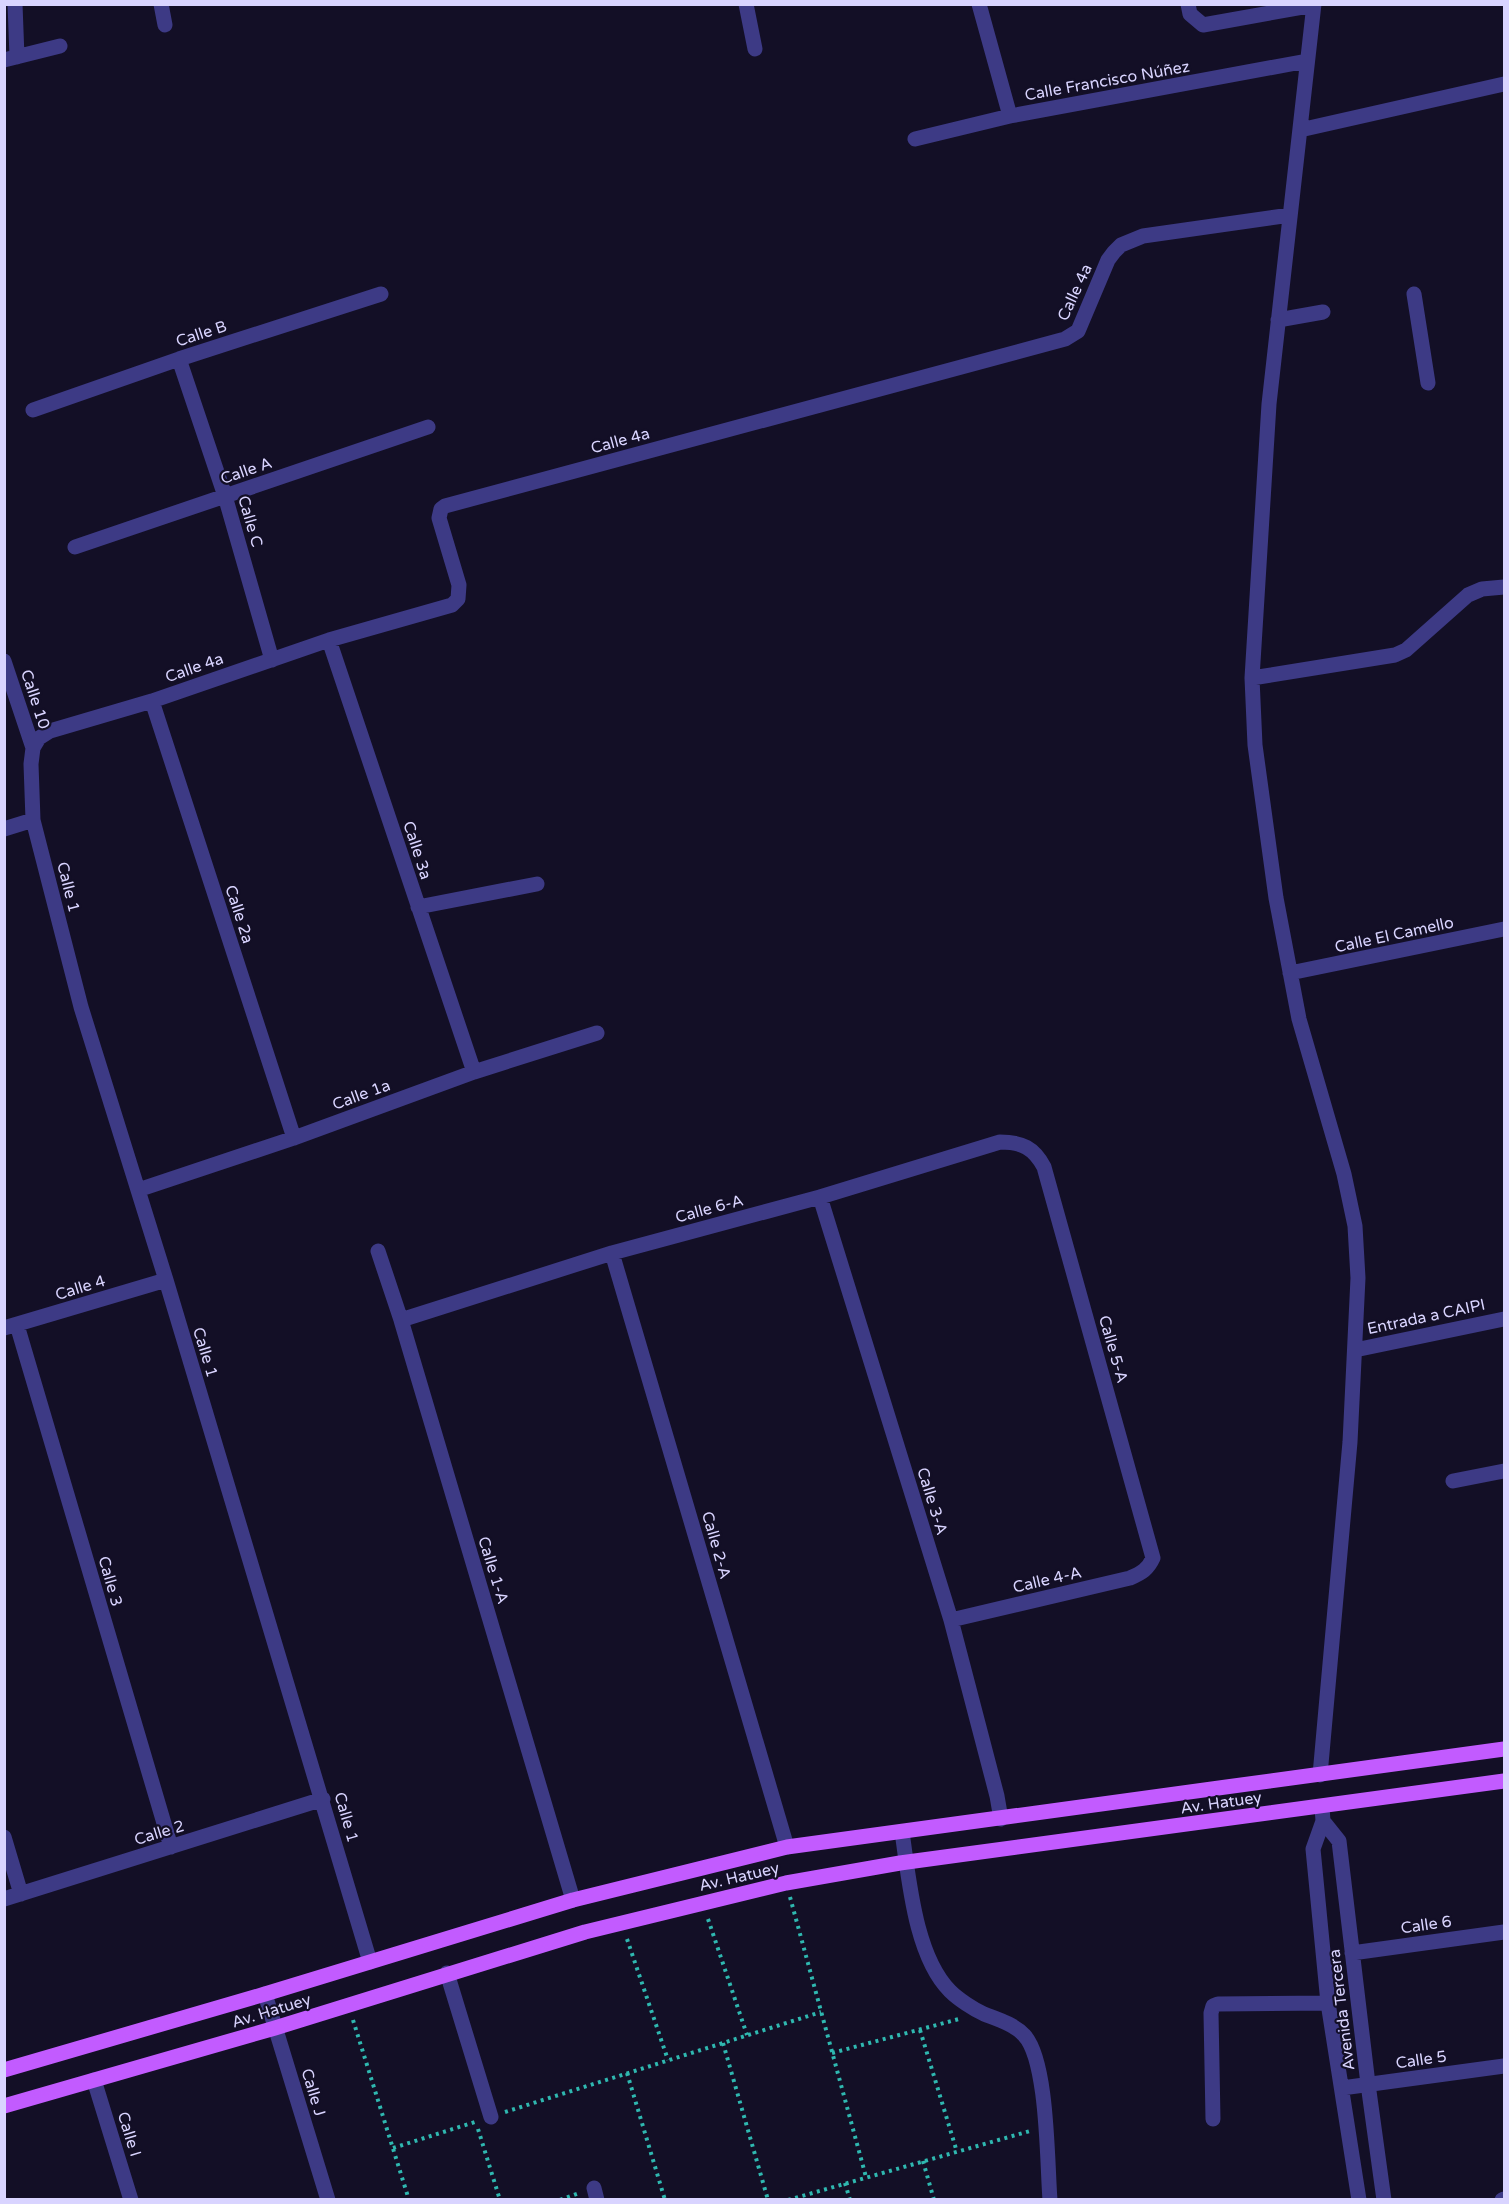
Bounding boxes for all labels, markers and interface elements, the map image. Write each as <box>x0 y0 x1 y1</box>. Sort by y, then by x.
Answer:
street label: Calle Francisco Núñez <box>1023 57 1191 105</box>
street label: Calle 4a <box>1053 261 1097 324</box>
street label: Calle B <box>173 316 229 352</box>
street label: Calle 4a <box>589 423 652 458</box>
street label: Calle A <box>218 453 275 489</box>
street label: Calle C <box>233 493 267 549</box>
street label: Calle 4a <box>163 649 226 687</box>
street label: Calle 10 <box>16 667 54 732</box>
street label: Calle 3a <box>398 819 436 882</box>
street label: Calle 1 <box>52 860 84 915</box>
street label: Calle 2a <box>220 883 258 946</box>
street label: Calle El Camello <box>1333 913 1456 957</box>
street label: Calle 1a <box>330 1075 393 1115</box>
street label: Calle 6-A <box>673 1190 746 1228</box>
street label: Calle 4 <box>53 1271 108 1305</box>
street label: Entrada a CAIPI <box>1365 1295 1487 1339</box>
street label: Calle 5-A <box>1094 1313 1132 1386</box>
street label: Calle 1 <box>188 1325 222 1380</box>
street label: Calle 3-A <box>912 1465 952 1538</box>
street label: Calle 2-A <box>697 1509 735 1582</box>
street label: Calle 1-A <box>473 1534 513 1607</box>
street label: Calle 3 <box>93 1554 127 1609</box>
street label: Calle 4-A <box>1011 1562 1084 1598</box>
street label: Av. Hatuey <box>1179 1787 1263 1819</box>
street label: Calle 1 <box>329 1790 363 1845</box>
street label: Calle 2 <box>132 1816 187 1850</box>
street label: Av. Hatuey <box>697 1858 782 1896</box>
street label: Calle 6 <box>1399 1912 1453 1938</box>
street label: Avenida Tercera <box>1325 1948 1359 2072</box>
street label: Av. Hatuey <box>229 1989 314 2032</box>
street label: Calle 5 <box>1394 2047 1448 2073</box>
street label: Calle J <box>296 2066 330 2119</box>
street label: Calle I <box>113 2109 145 2159</box>

